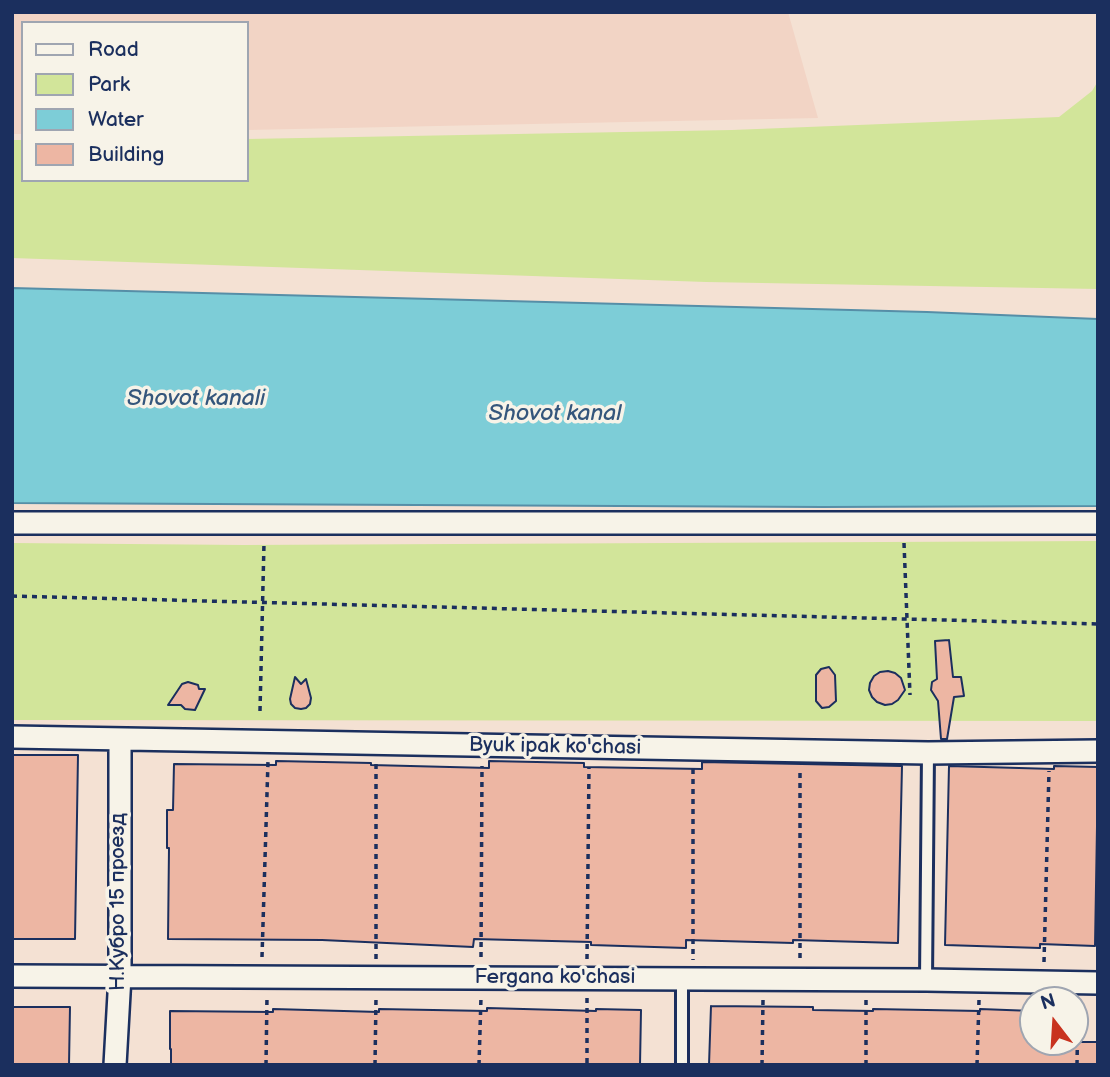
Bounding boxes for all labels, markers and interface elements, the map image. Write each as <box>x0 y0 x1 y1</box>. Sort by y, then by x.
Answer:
legend <box>21 21 248 182</box>
text: Road <box>88 37 139 62</box>
text: Park <box>88 72 130 97</box>
text: Water <box>88 107 144 132</box>
text: Building <box>88 142 164 167</box>
water label: Shovot kanali <box>127 385 265 413</box>
water label: Shovot kanal <box>488 400 622 428</box>
street label: Byuk ipak ko'chasi <box>469 733 641 761</box>
street label: Н.Кубро 15 проезд <box>106 813 132 991</box>
street label: Fergana ko'chasi <box>475 965 635 991</box>
north arrow <box>1019 986 1089 1056</box>
text: N <box>1038 989 1058 1015</box>

